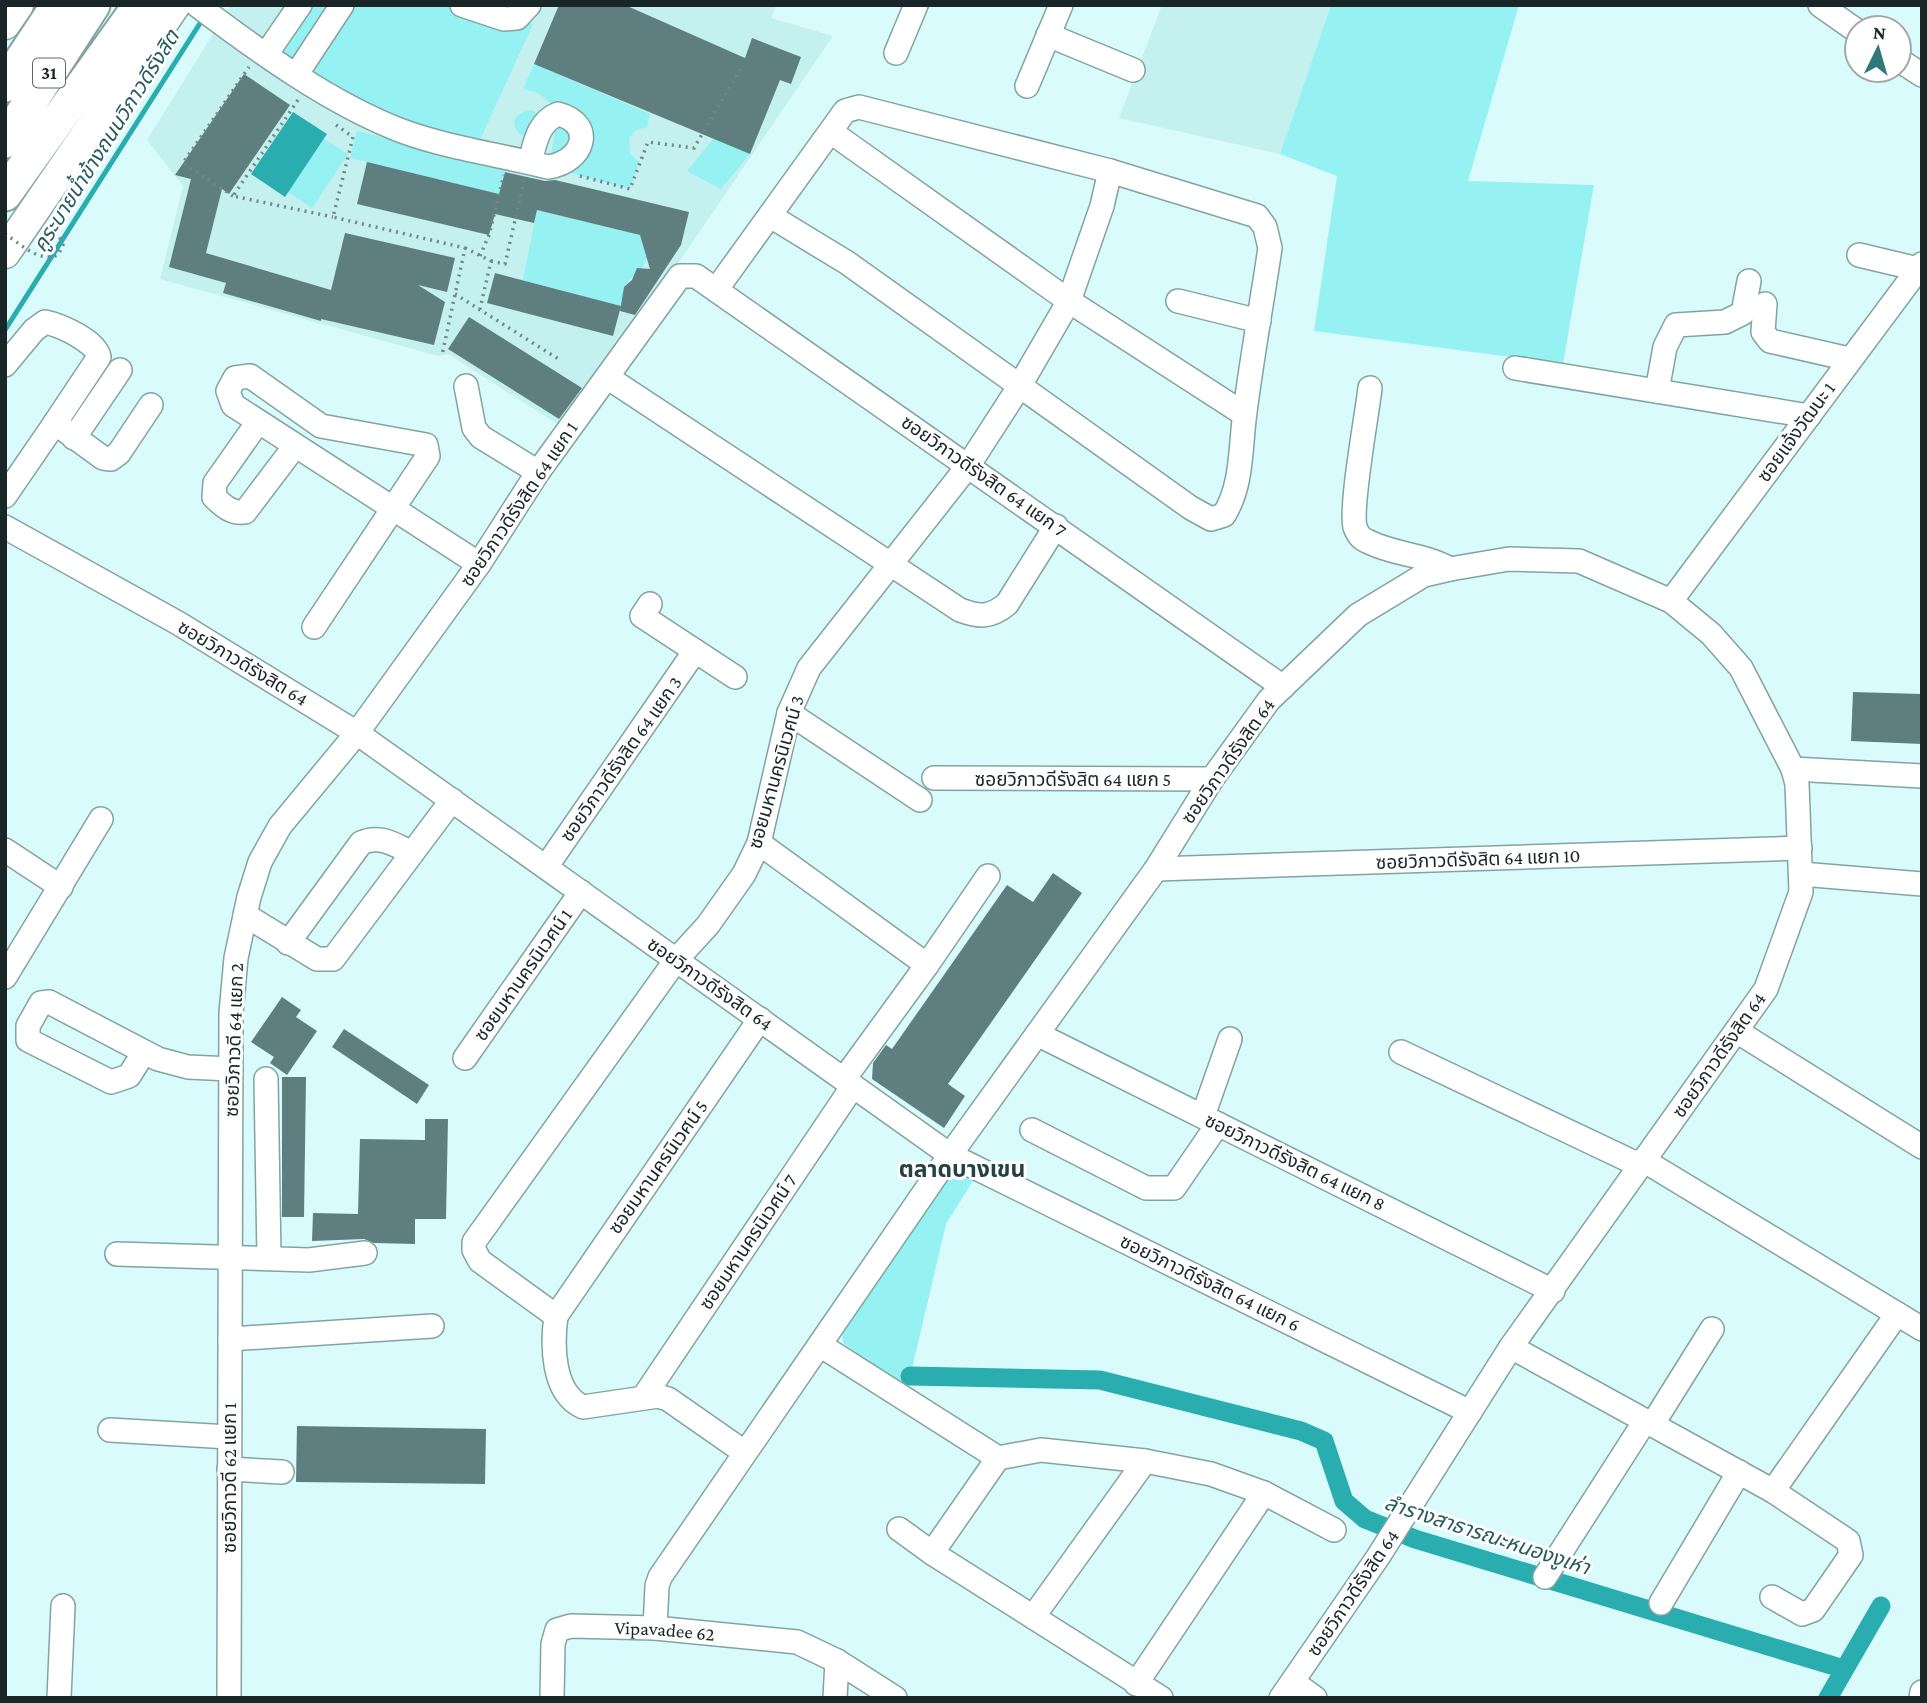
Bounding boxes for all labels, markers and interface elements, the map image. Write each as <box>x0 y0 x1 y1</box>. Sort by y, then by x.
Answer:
north arrow <box>1843 14 1913 84</box>
text: N <box>1872 22 1887 44</box>
water label: คูระบายน้ำข้างถนนวิภาวดีรังสิต <box>25 23 186 257</box>
road number: 31 <box>33 58 65 88</box>
street label: ซอยแจ้งวัฒนะ 1 <box>1752 378 1839 486</box>
street label: ซอยวิภาวดีรังสิต 64 แยก 7 <box>898 411 1071 541</box>
street label: ซอยวิภาวดีรังสิต 64 แยก 1 <box>456 418 582 590</box>
street label: ซอยวิภาวดีรังสิต 64 <box>174 616 312 710</box>
street label: ซอยวิภาวดีรังสิต 64 แยก 3 <box>556 672 686 846</box>
street label: ซอยมหานครนิเวศน์ 3 <box>744 693 808 851</box>
street label: ซอยวิภาวดีรังสิต 64 <box>1177 694 1279 828</box>
street label: ซอยวิภาวดีรังสิต 64 แยก 5 <box>975 769 1171 790</box>
street label: ซอยวิภาวดีรังสิต 64 แยก 10 <box>1375 845 1581 873</box>
street label: ซอยมหานครนิเวศน์ 1 <box>470 905 576 1045</box>
street label: ซอยวิภาวดีรังสิต 64 <box>643 933 777 1035</box>
street label: ซอยวิภาวดี 64 แยก 2 <box>221 963 247 1117</box>
street label: ซอยวิภาวดีรังสิต 64 <box>1668 988 1770 1122</box>
street label: ซอยมหานครนิเวศน์ 5 <box>604 1096 712 1238</box>
street label: ซอยวิภาวดีรังสิต 64 แยก 8 <box>1201 1109 1389 1215</box>
district label: ตลาดบางเขน <box>899 1156 1025 1182</box>
street label: ซอยมหานครนิเวศน์ 7 <box>695 1170 801 1313</box>
street label: ซอยวิภาวดีรังสิต 64 แยก 6 <box>1117 1230 1303 1336</box>
street label: ซอยวิภาวดี 62 แยก 1 <box>219 1403 240 1553</box>
water label: ลำรางสาธารณะหนองงูเห่า <box>1381 1490 1594 1581</box>
street label: ซอยวิภาวดีรังสิต 64 <box>1303 1526 1403 1660</box>
street label: Vipavadee 62 <box>614 1617 716 1644</box>

